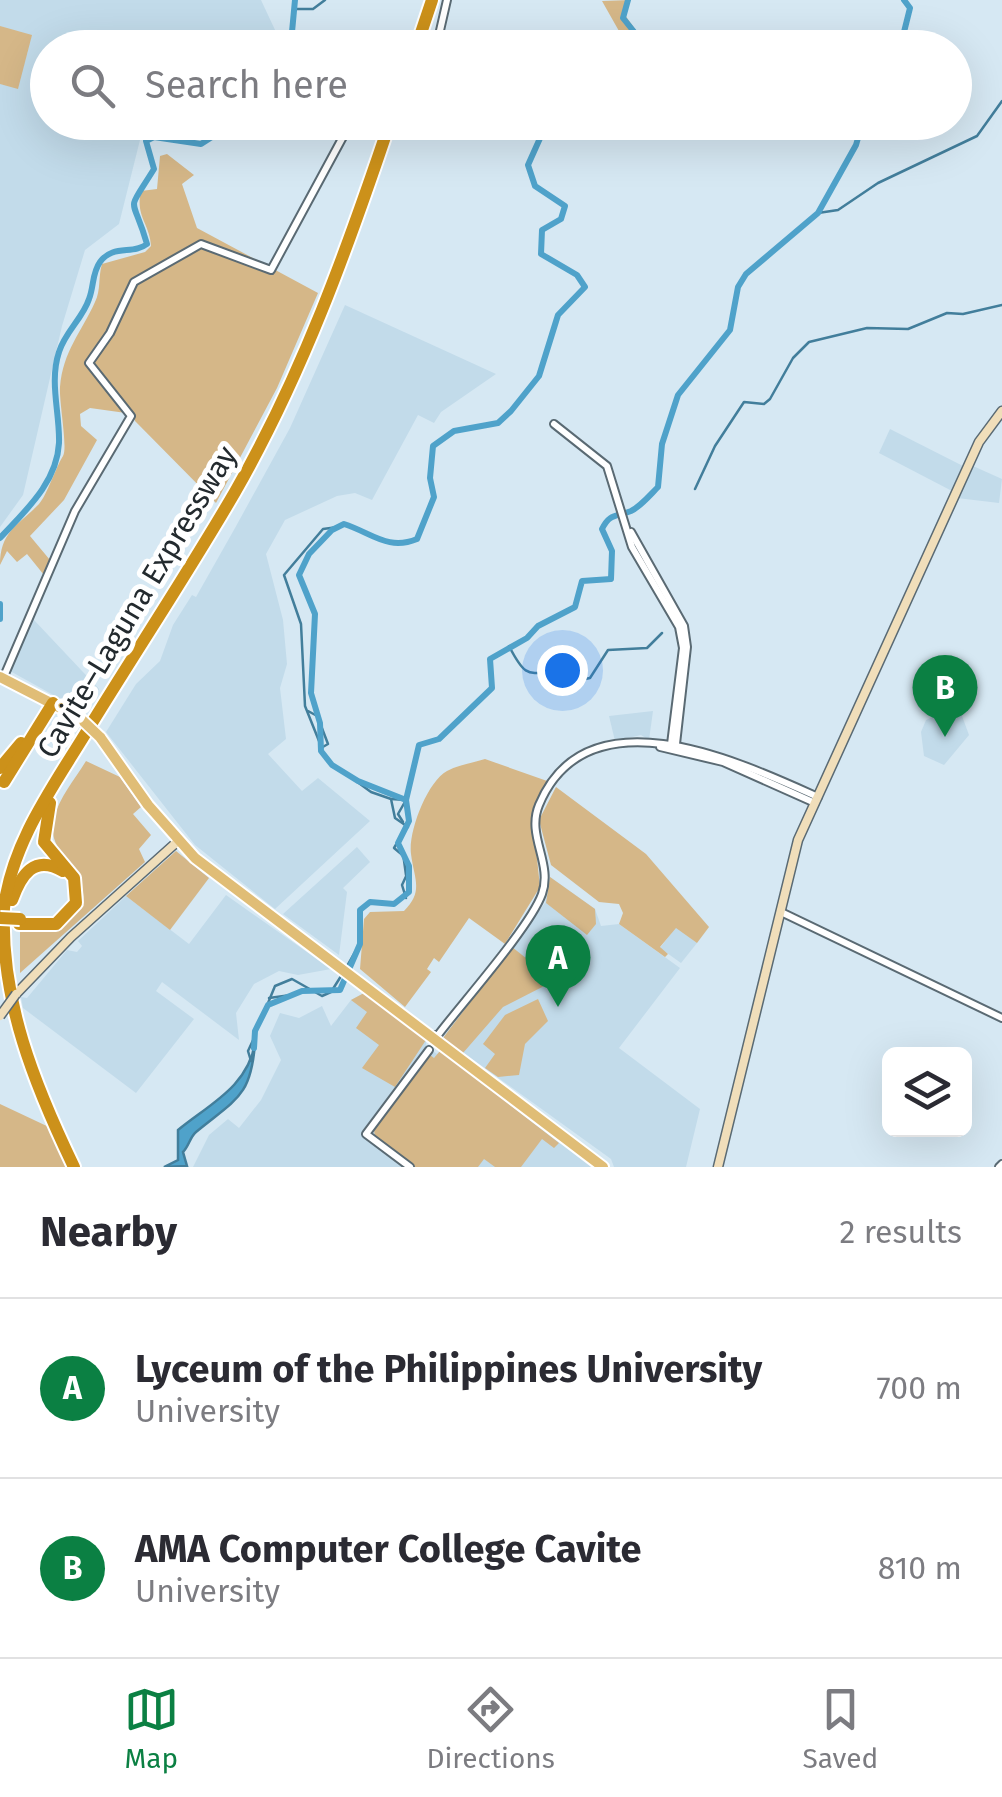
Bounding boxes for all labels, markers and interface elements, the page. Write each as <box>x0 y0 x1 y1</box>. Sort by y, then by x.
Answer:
search box <box>30 30 972 140</box>
icon: search <box>65 58 120 113</box>
text: Search here <box>145 62 348 108</box>
street label: Cavite–Laguna Expressway <box>29 439 245 765</box>
your location <box>537 645 588 696</box>
pin: B <box>912 654 978 737</box>
pin: A <box>526 924 590 1007</box>
map controls <box>882 1047 972 1137</box>
button: layers <box>882 1047 972 1137</box>
text: Nearby <box>40 1207 177 1257</box>
text: 2 results <box>839 1213 962 1251</box>
text: Lyceum of the Philippines University <box>135 1346 762 1392</box>
text: A <box>63 1369 82 1407</box>
text: 700 m <box>877 1369 962 1407</box>
text: University <box>135 1392 280 1430</box>
text: AMA Computer College Cavite <box>135 1526 641 1572</box>
text: B <box>63 1549 82 1587</box>
text: 810 m <box>878 1549 962 1587</box>
text: University <box>135 1572 280 1610</box>
tab: Map <box>124 1682 179 1775</box>
tab: Directions <box>426 1682 555 1775</box>
tab: Saved <box>802 1682 878 1775</box>

